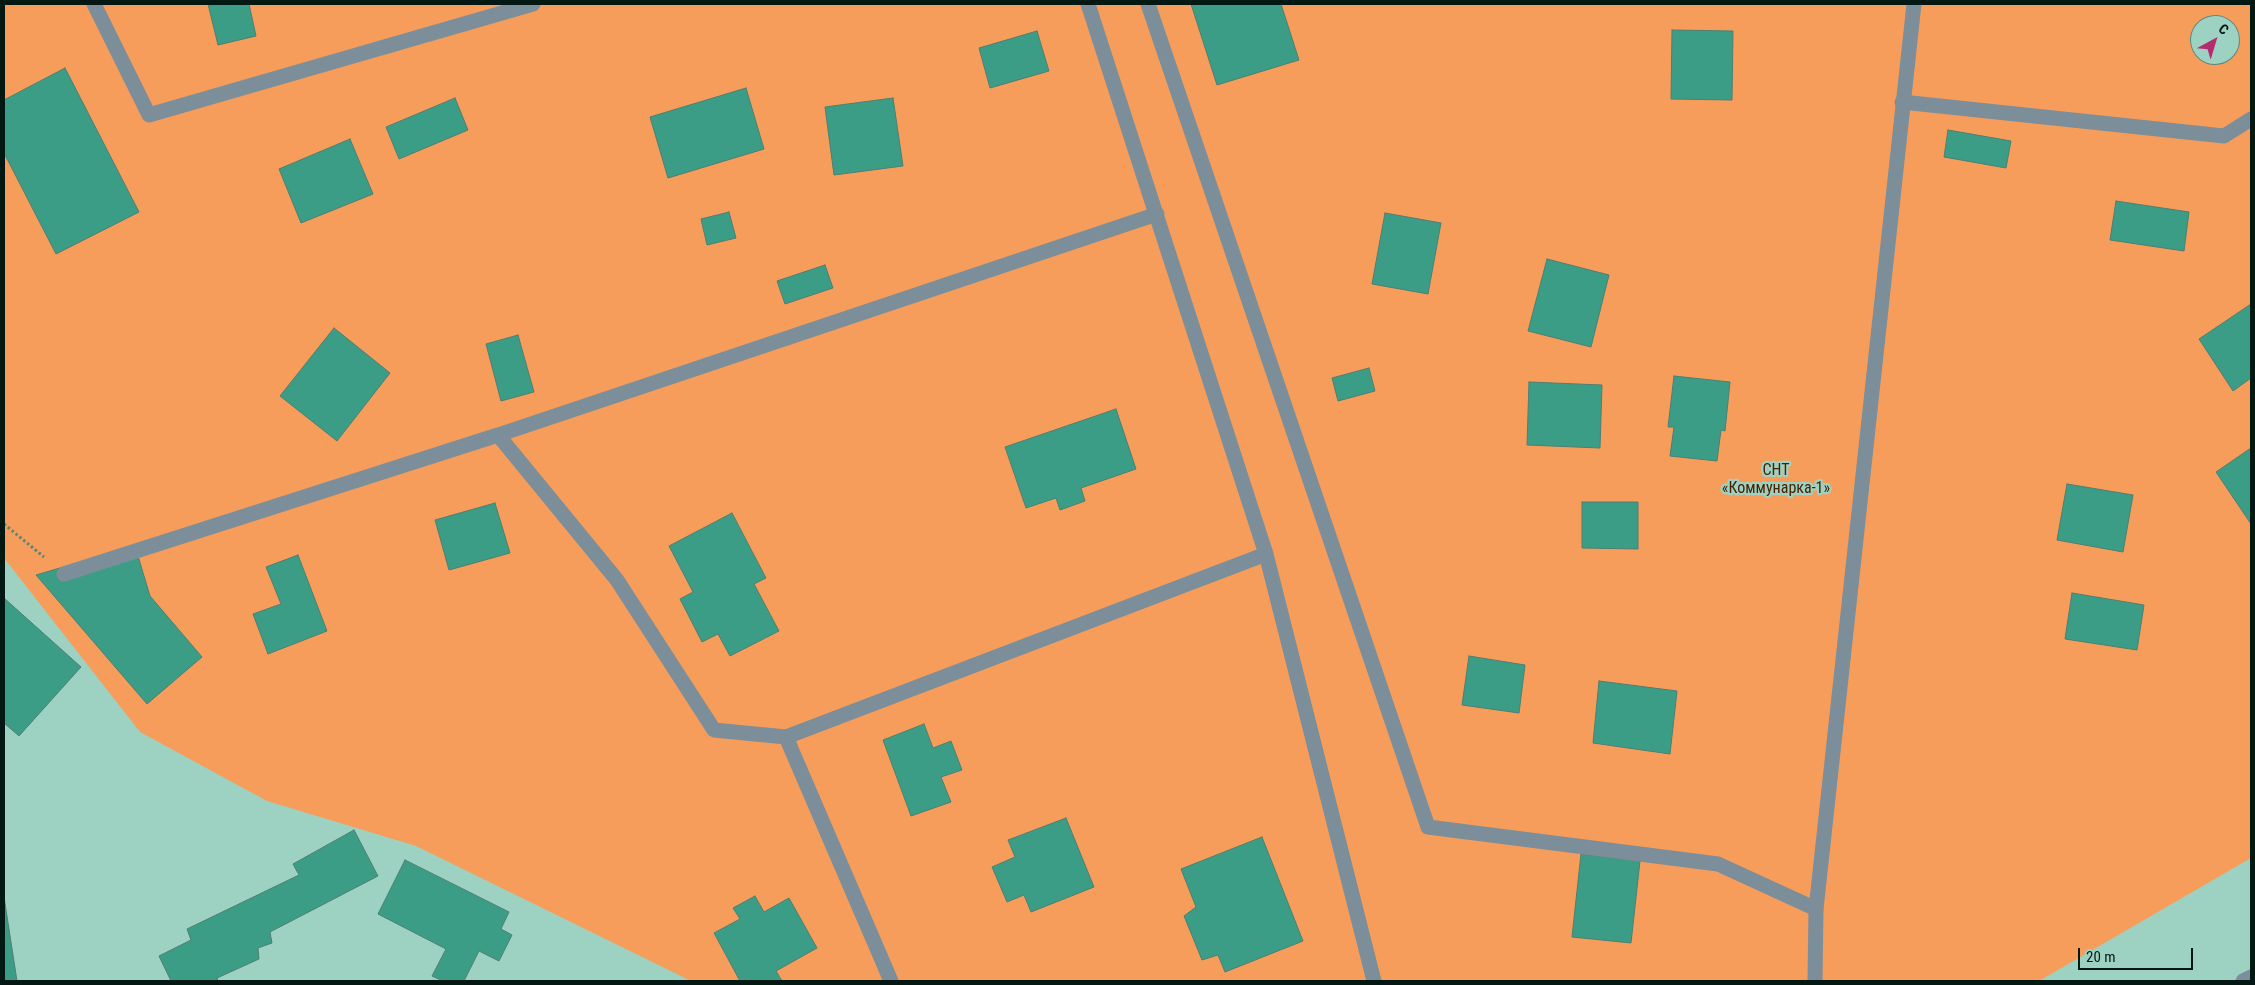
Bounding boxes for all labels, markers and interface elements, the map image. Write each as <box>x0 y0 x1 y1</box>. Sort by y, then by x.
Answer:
north arrow <box>2190 15 2240 65</box>
text: С <box>2216 20 2232 38</box>
park label: СНТ «Коммунарка-1» <box>1722 461 1830 499</box>
scale bar <box>2080 938 2195 970</box>
text: 20 m <box>2086 948 2116 966</box>

